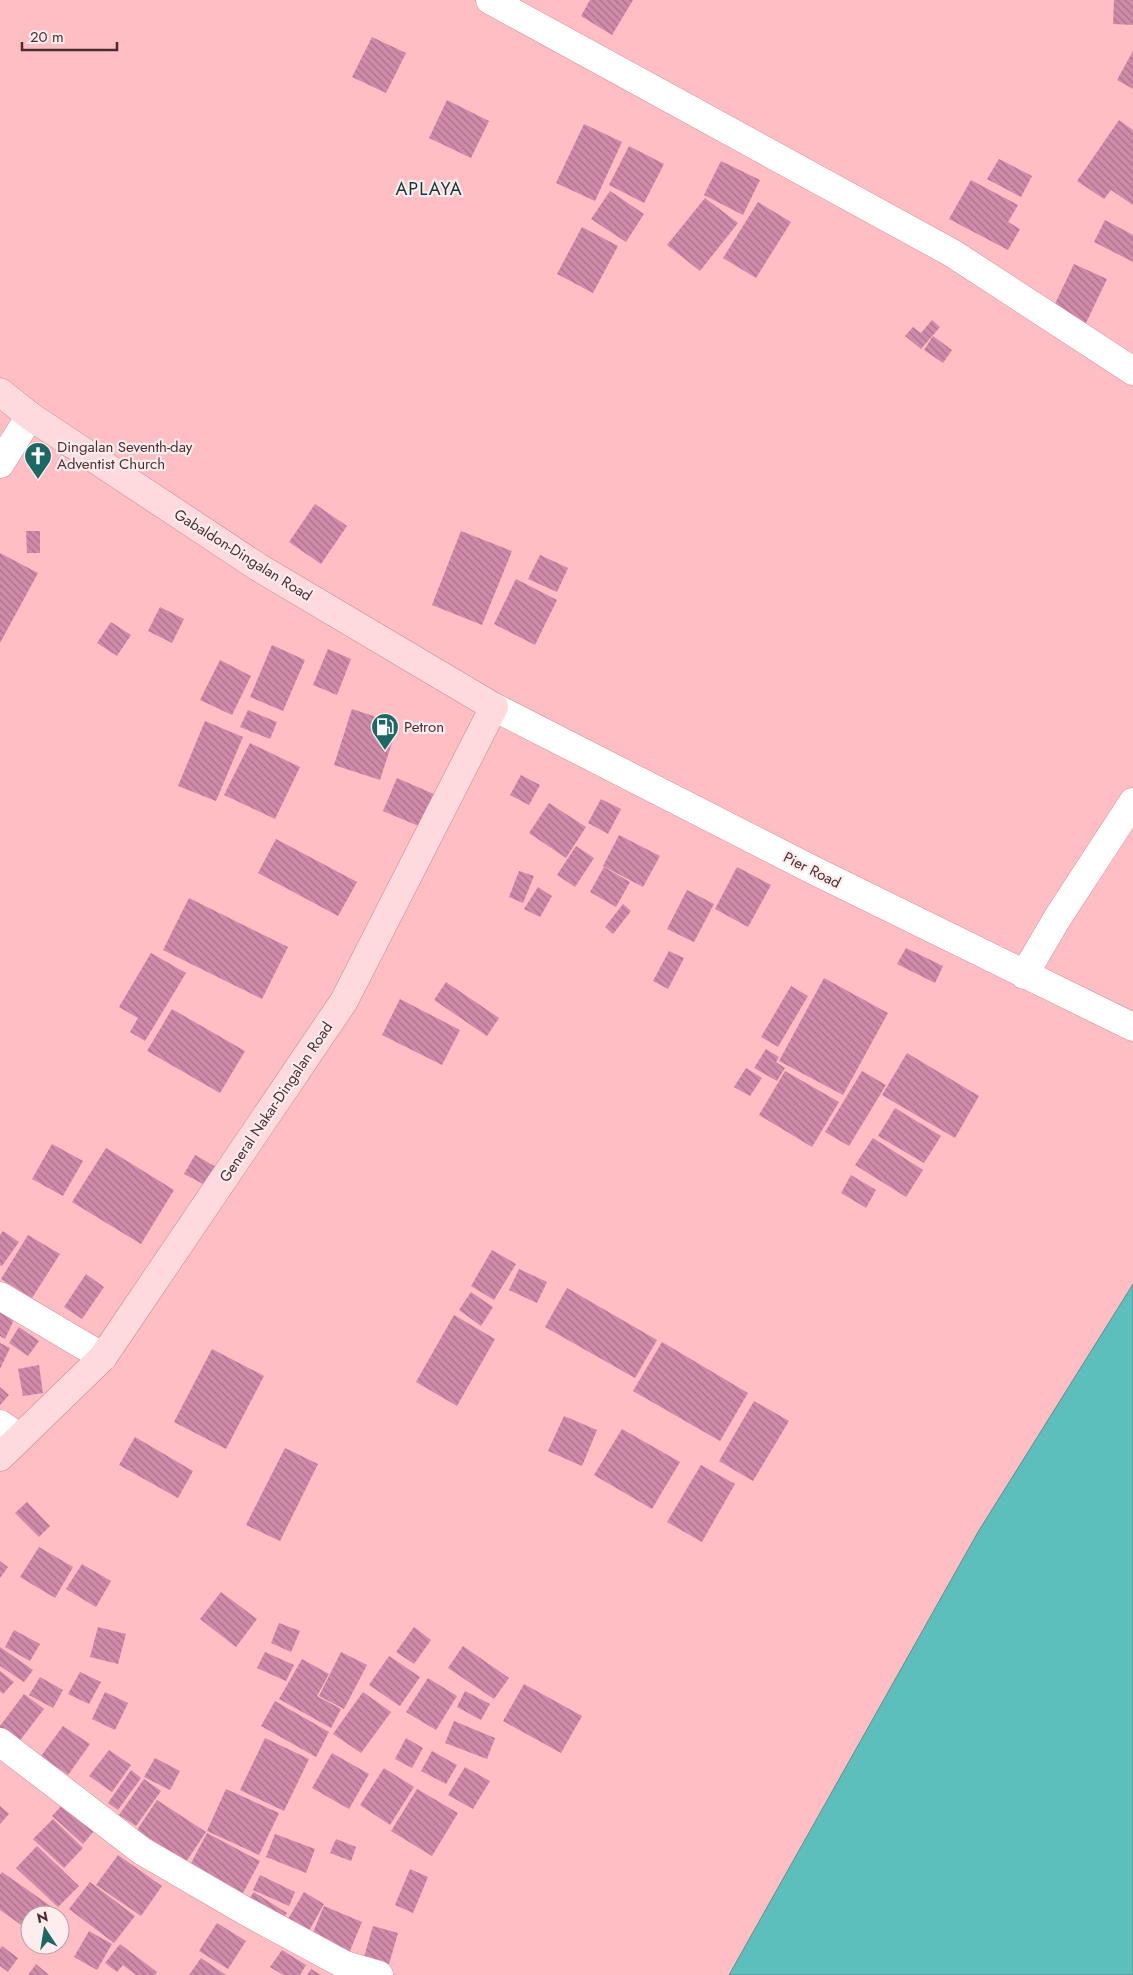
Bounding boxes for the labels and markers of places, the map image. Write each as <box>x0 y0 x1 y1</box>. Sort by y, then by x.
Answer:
place label: Dingalan Seventh-day Adventist Church <box>57 436 193 475</box>
church icon: Dingalan Seventh-day Adventist Church <box>23 441 53 480</box>
fuel station icon: Petron <box>370 712 400 751</box>
place label: Petron <box>404 716 444 738</box>

